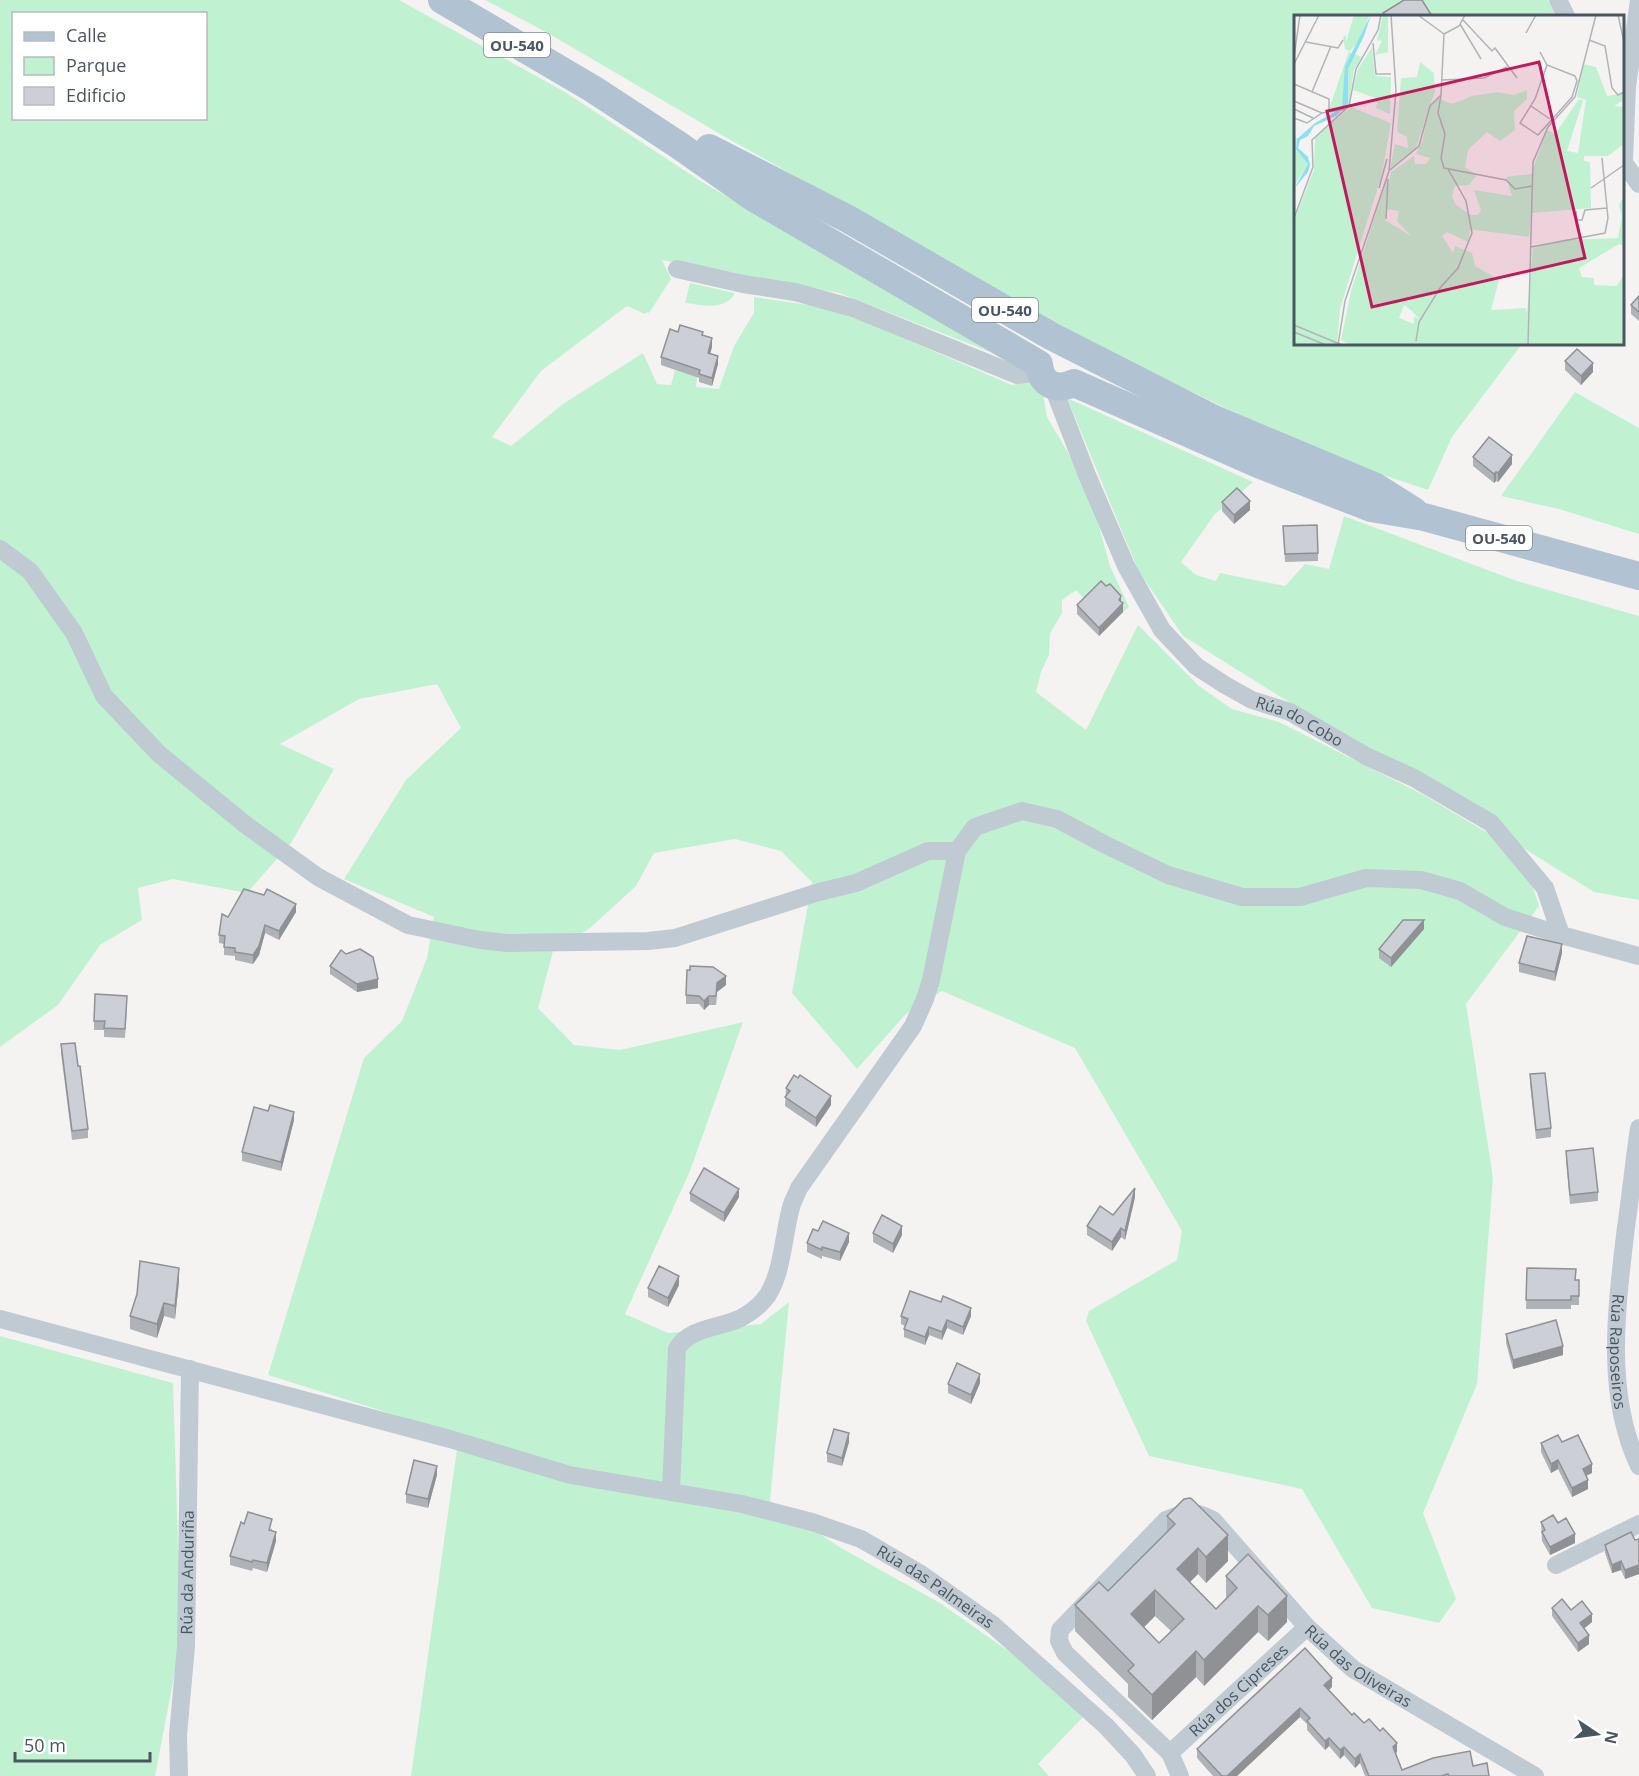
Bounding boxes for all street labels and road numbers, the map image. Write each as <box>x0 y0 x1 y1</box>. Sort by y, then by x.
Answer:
road number: OU-540 <box>484 33 550 57</box>
road number: OU-540 <box>972 298 1038 322</box>
road number: OU-540 <box>1466 526 1532 550</box>
street label: Rúa do Cobo <box>1253 691 1347 752</box>
street label: Rúa Raposeiros <box>1605 1293 1632 1411</box>
street label: Rúa da Anduriña <box>175 1510 199 1635</box>
street label: Rúa das Palmeiras <box>873 1540 999 1633</box>
street label: Rúa das Oliveiras <box>1300 1619 1416 1712</box>
street label: Rúa dos Cipreses <box>1184 1639 1293 1741</box>

